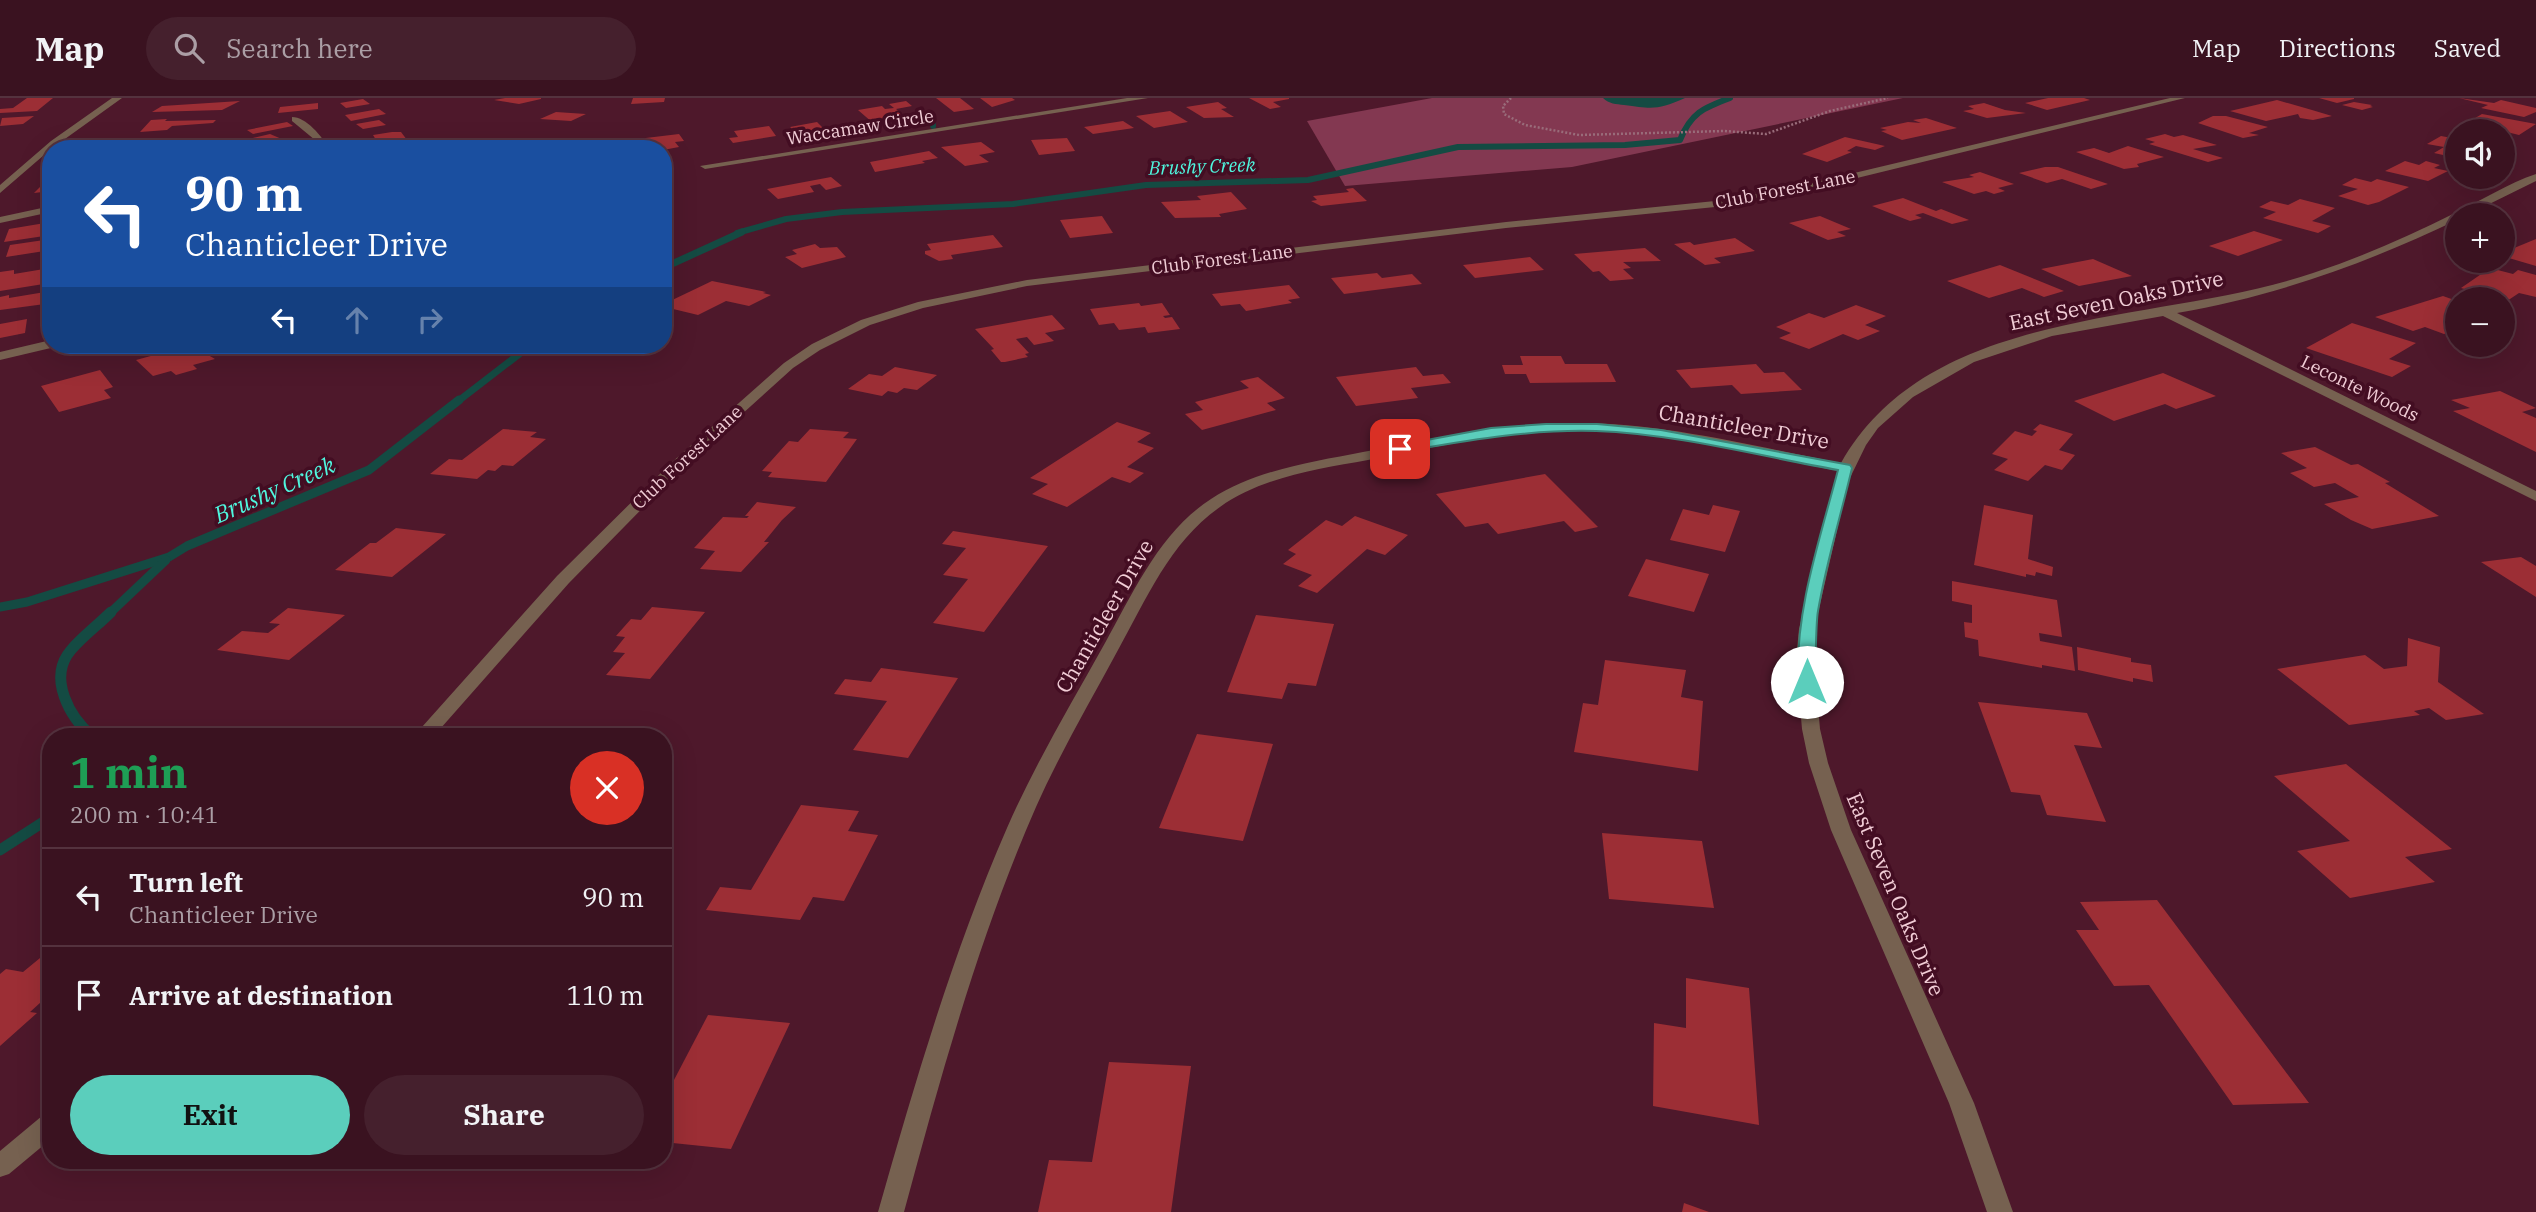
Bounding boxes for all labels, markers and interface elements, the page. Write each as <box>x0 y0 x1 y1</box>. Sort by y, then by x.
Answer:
search box <box>146 17 636 80</box>
text: Map <box>35 27 104 70</box>
icon: search <box>170 29 208 67</box>
text: Search here <box>226 31 373 65</box>
text: Map <box>2192 32 2241 64</box>
text: Directions <box>2279 32 2396 64</box>
text: Saved <box>2434 32 2501 64</box>
street label: Waccamaw Circle <box>785 104 935 150</box>
map controls <box>2445 119 2515 357</box>
button: sound <box>2445 119 2515 189</box>
water label: Brushy Creek <box>1147 152 1257 180</box>
text: 90 m <box>185 161 303 224</box>
street label: Club Forest Lane <box>1713 164 1857 214</box>
icon: left <box>70 168 161 259</box>
button: + <box>2445 203 2515 273</box>
text: Chanticleer Drive <box>185 223 448 265</box>
street label: Club Forest Lane <box>1150 239 1294 279</box>
street label: East Seven Oaks Drive <box>2006 264 2226 336</box>
button: − <box>2445 287 2515 357</box>
icon: left <box>265 301 303 339</box>
icon: ahead <box>338 301 376 339</box>
icon: right <box>411 301 449 339</box>
street label: Leconte Woods <box>2297 350 2423 426</box>
street label: Chanticleer Drive <box>1657 397 1831 455</box>
street label: Club Forest Lane <box>627 400 747 514</box>
pin <box>1370 419 1430 479</box>
icon: arrive <box>1381 430 1419 468</box>
water label: Brushy Creek <box>208 449 340 529</box>
street label: Chanticleer Drive <box>1049 534 1159 698</box>
position arrow <box>1770 645 1844 719</box>
text: 1 min <box>70 745 188 800</box>
button: close <box>570 751 644 825</box>
street label: East Seven Oaks Drive <box>1840 788 1952 1000</box>
text: 200 m · 10:41 <box>70 799 219 829</box>
text: Turn left <box>129 865 243 899</box>
icon: left <box>70 878 108 916</box>
text: 90 m <box>582 880 644 914</box>
text: Chanticleer Drive <box>129 899 318 929</box>
icon: arrive <box>70 976 108 1014</box>
text: Arrive at destination <box>129 978 393 1012</box>
text: 110 m <box>566 978 644 1012</box>
button: Exit <box>70 1075 350 1155</box>
button: Share <box>364 1075 644 1155</box>

